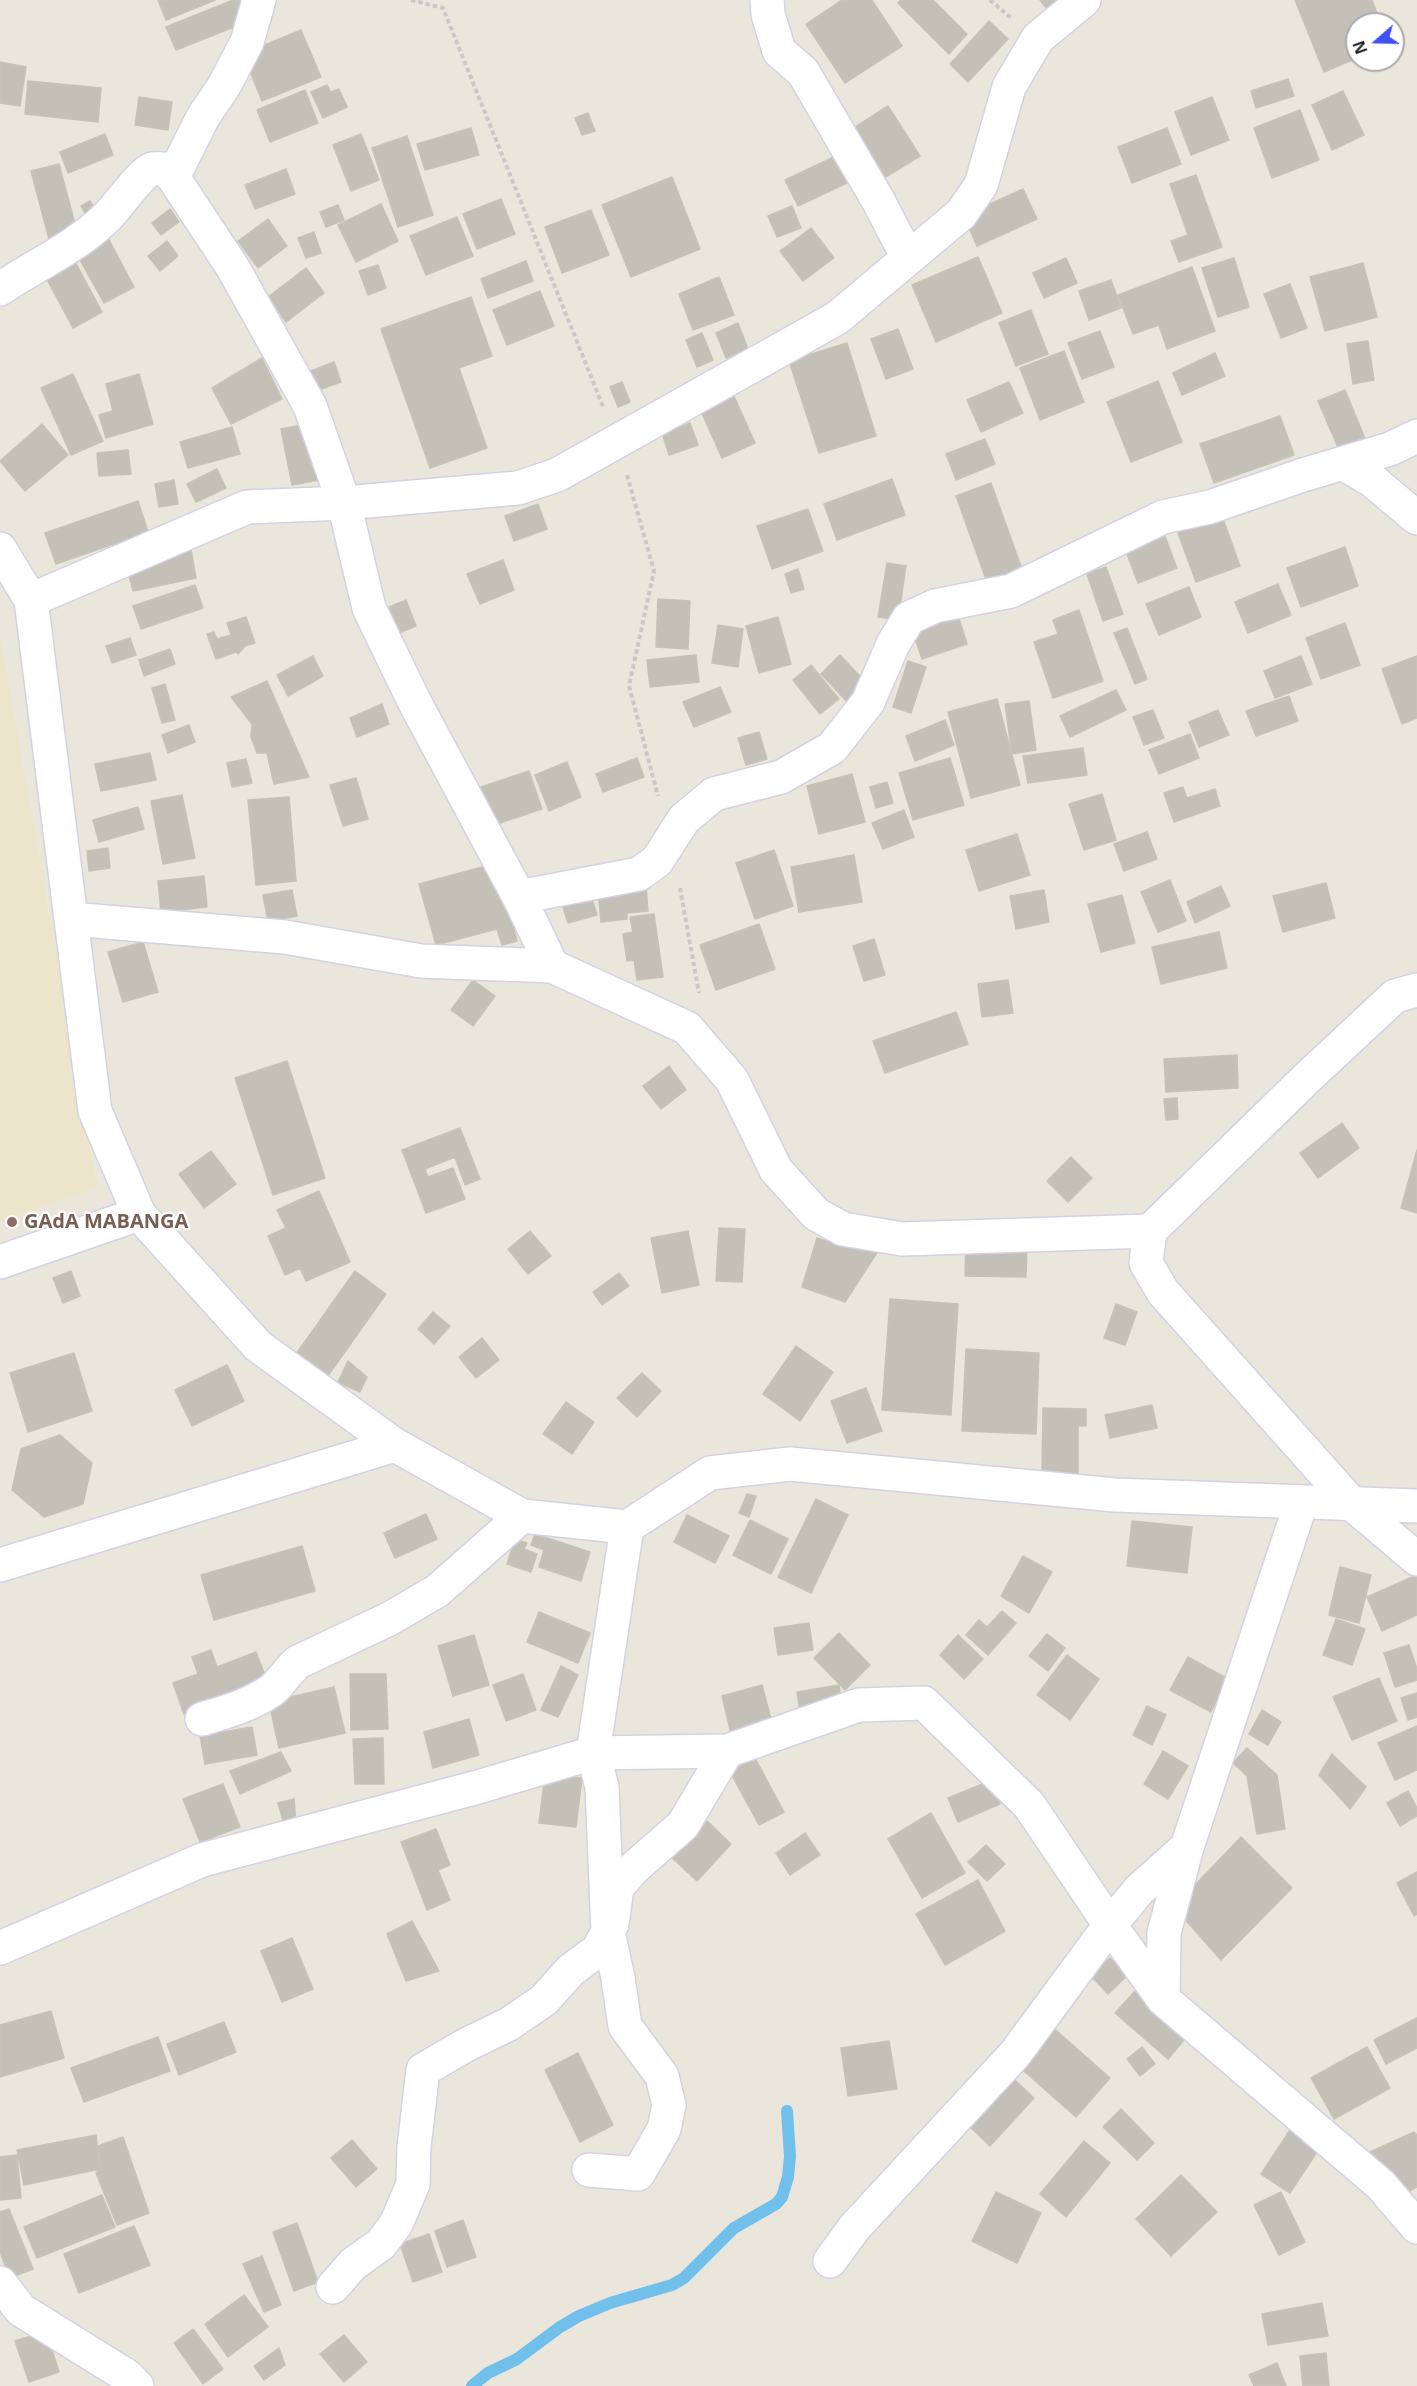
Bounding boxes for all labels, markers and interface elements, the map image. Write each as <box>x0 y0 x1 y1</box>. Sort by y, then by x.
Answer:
north arrow <box>1345 12 1405 72</box>
text: N <box>1347 38 1373 57</box>
place label: GAdA MABANGA <box>24 1210 188 1234</box>
marker: GAdA MABANGA <box>5 1215 19 1229</box>

